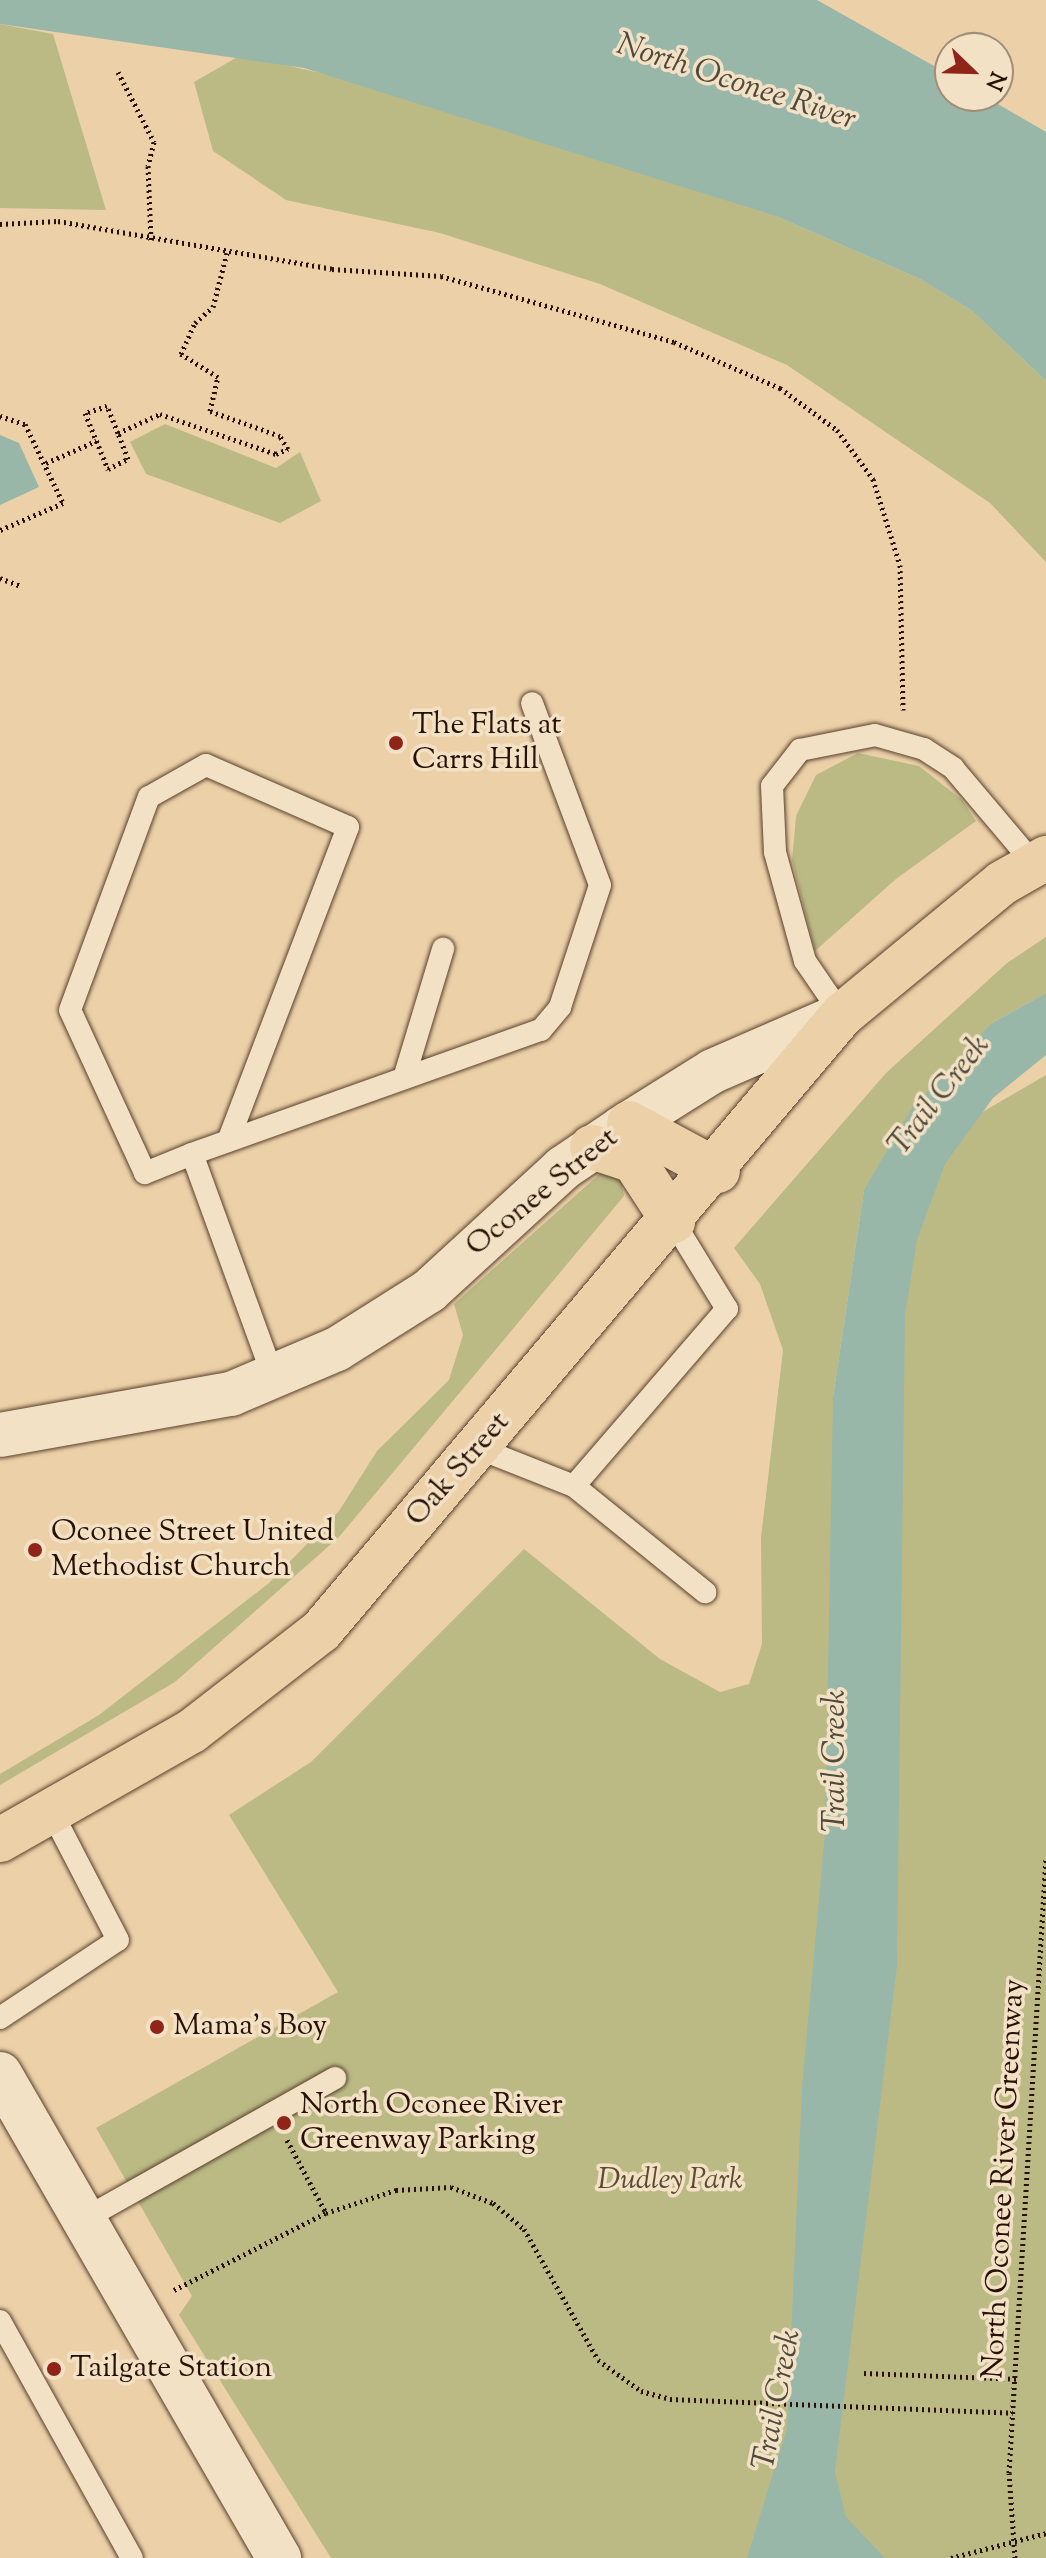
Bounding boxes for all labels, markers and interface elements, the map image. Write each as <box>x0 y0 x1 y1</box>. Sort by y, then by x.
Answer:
water label: North Oconee River <box>611 26 861 140</box>
north arrow <box>934 32 1014 112</box>
text: N <box>976 66 1012 95</box>
place label: The Flats at Carrs Hill <box>412 708 562 778</box>
marker: The Flats at Carrs Hill <box>387 734 405 752</box>
water label: Trail Creek <box>881 1028 999 1164</box>
street label: Oconee Street <box>460 1121 626 1265</box>
street label: Oak Street <box>400 1406 518 1534</box>
place label: Oconee Street United Methodist Church <box>51 1515 334 1586</box>
marker: Oconee Street United Methodist Church <box>26 1541 44 1559</box>
water label: Trail Creek <box>817 1690 855 1832</box>
street label: North Oconee River Greenway <box>977 1978 1033 2380</box>
place label: Mama's Boy <box>173 2009 327 2045</box>
marker: Mama's Boy <box>148 2018 166 2036</box>
place label: North Oconee River Greenway Parking <box>300 2088 563 2158</box>
marker: North Oconee River Greenway Parking <box>275 2114 293 2132</box>
park label: Dudley Park <box>597 2163 743 2199</box>
water label: Trail Creek <box>746 2327 810 2473</box>
place label: Tailgate Station <box>70 2351 272 2387</box>
marker: Tailgate Station <box>45 2360 63 2378</box>

